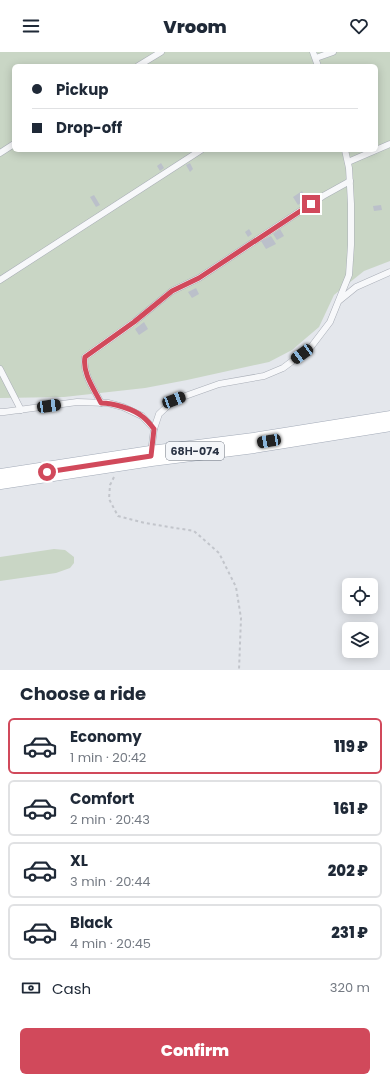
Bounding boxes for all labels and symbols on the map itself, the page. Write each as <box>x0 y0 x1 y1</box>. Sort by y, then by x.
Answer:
route end <box>302 195 320 213</box>
car <box>289 342 315 366</box>
car <box>161 390 187 410</box>
car <box>36 398 62 414</box>
car <box>256 433 282 449</box>
road number: 68Н-074 <box>166 442 224 460</box>
route start <box>38 463 56 481</box>

